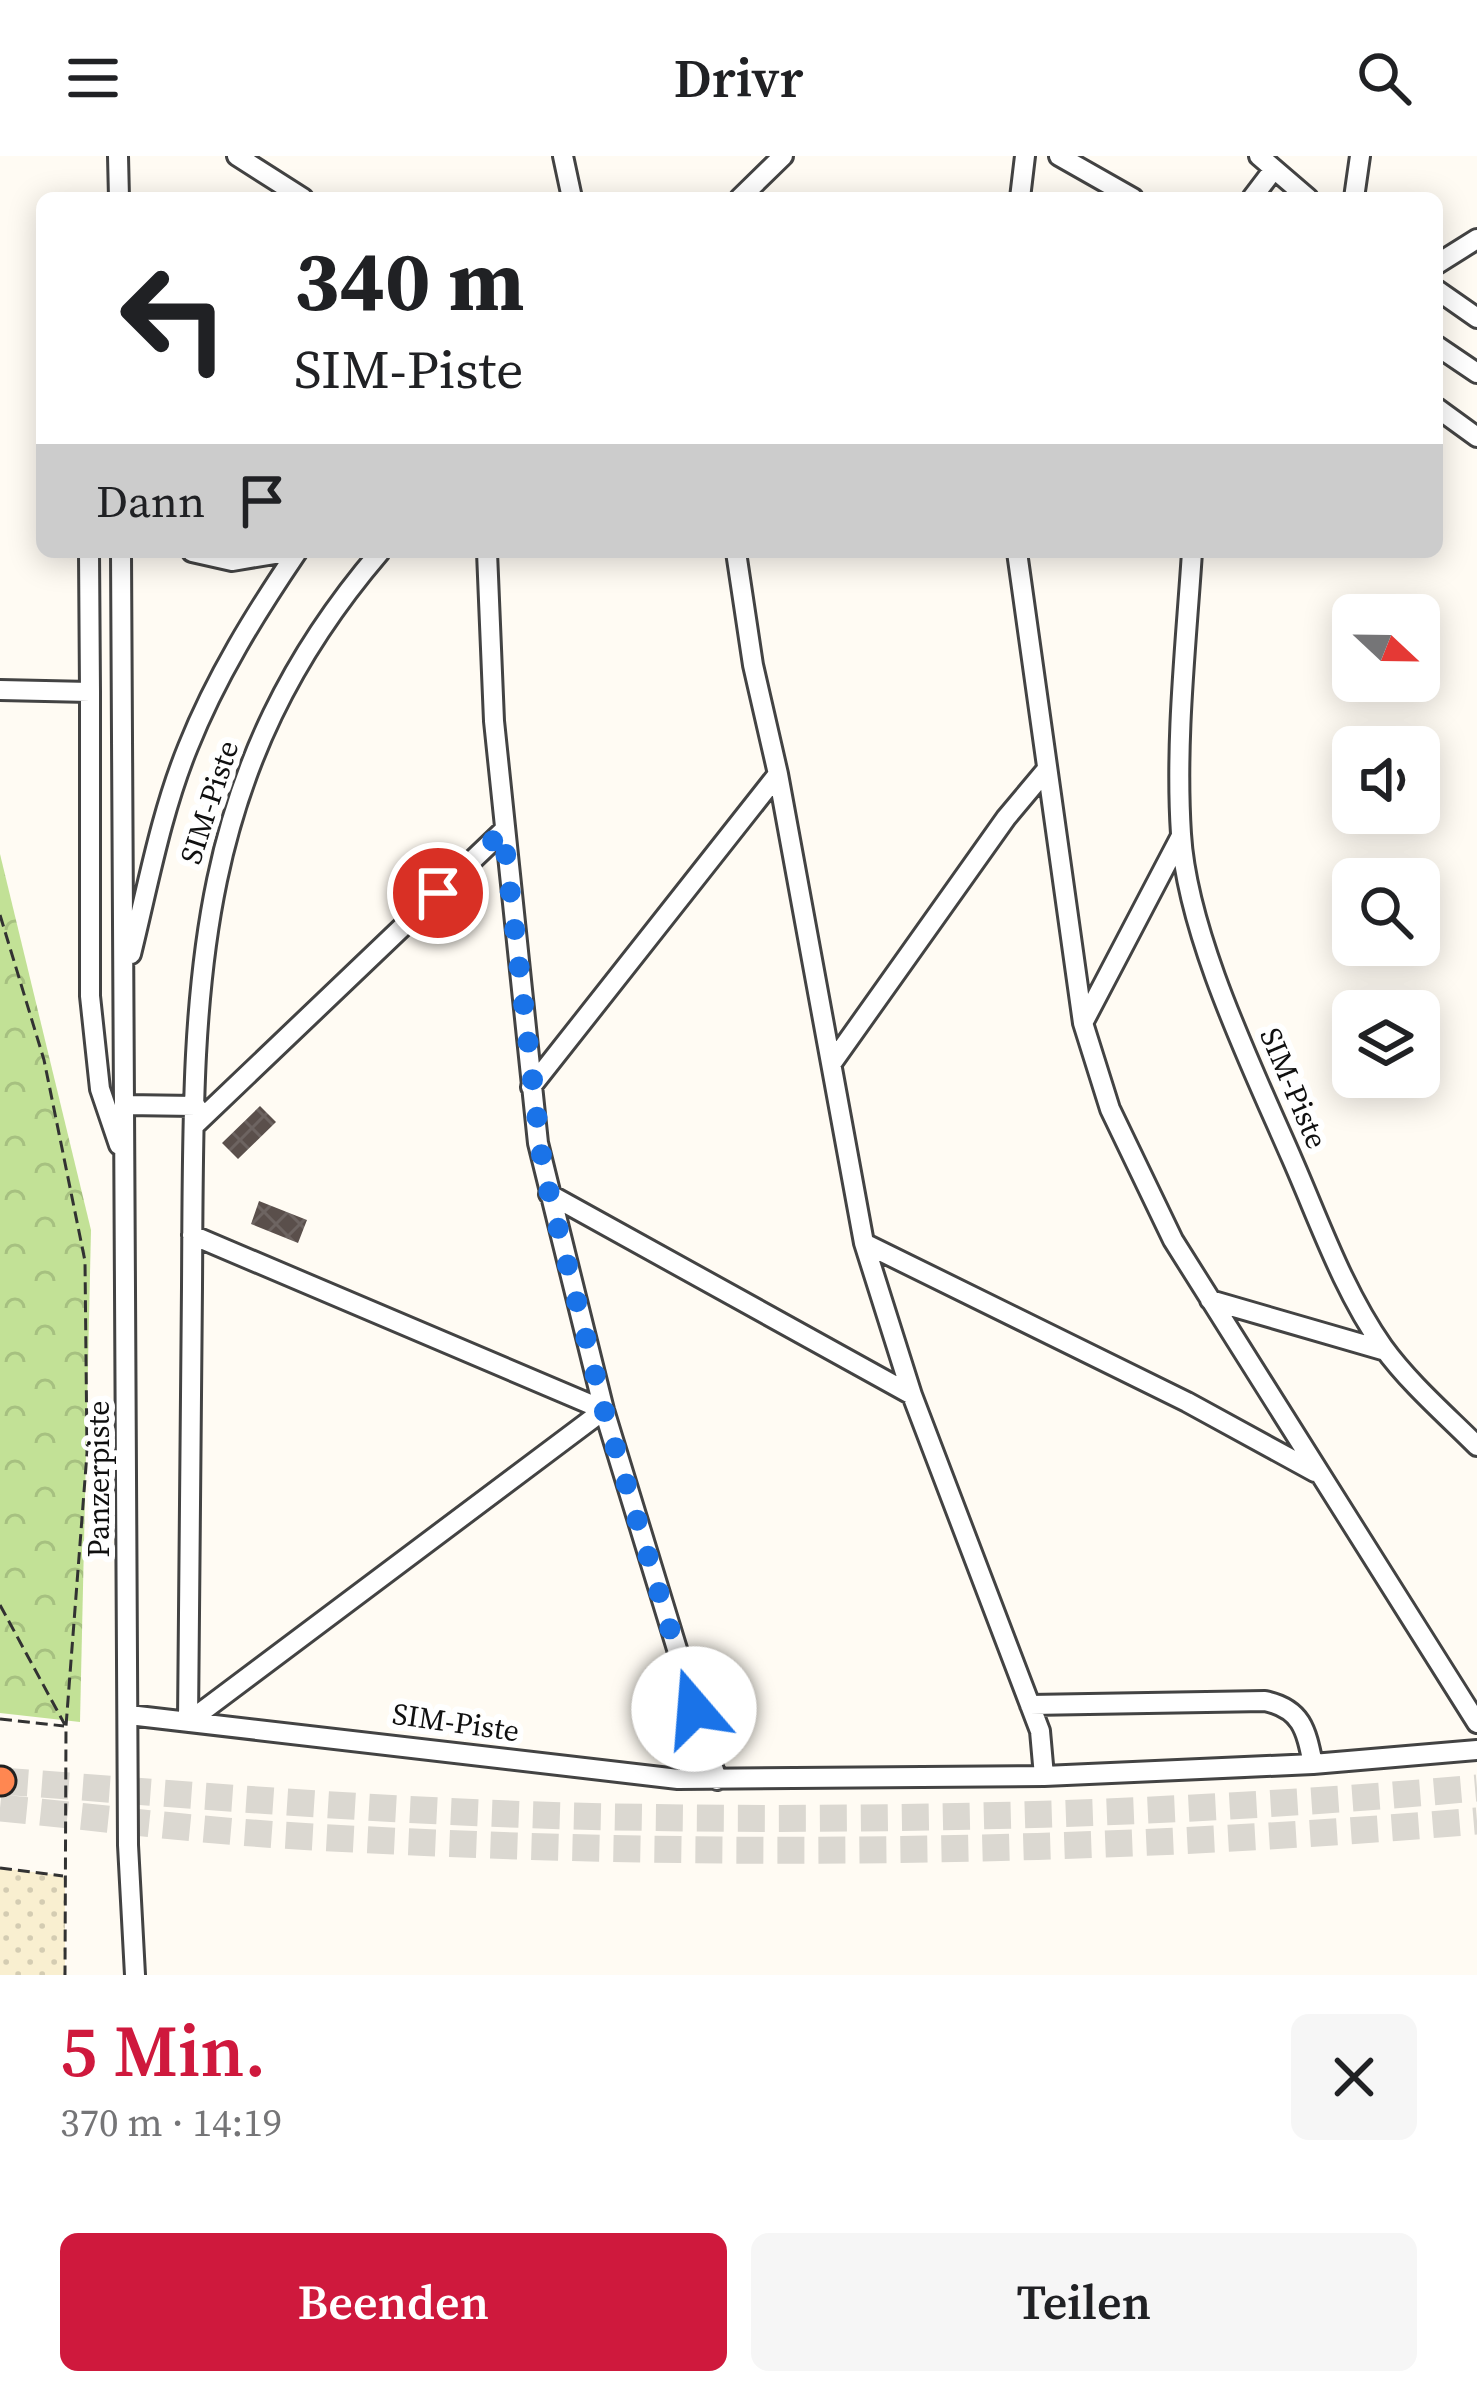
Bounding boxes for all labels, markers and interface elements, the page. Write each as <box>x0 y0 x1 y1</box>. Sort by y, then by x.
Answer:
text: Drivr <box>674 41 803 115</box>
icon: menu <box>60 45 126 111</box>
icon: search <box>1351 45 1417 111</box>
text: 340 m <box>294 223 525 338</box>
icon: left <box>96 240 252 396</box>
text: SIM-Piste <box>294 332 524 406</box>
icon: arrive <box>229 468 295 534</box>
text: Dann <box>96 470 205 532</box>
north arrow <box>1332 594 1440 702</box>
map controls <box>1332 594 1440 1098</box>
button: sound <box>1332 726 1440 834</box>
street label: SIM-Piste <box>170 735 248 869</box>
pin <box>387 842 489 944</box>
button: search <box>1332 858 1440 966</box>
icon: arrive <box>405 860 471 926</box>
button: layers <box>1332 990 1440 1098</box>
street label: SIM-Piste <box>1250 1021 1338 1155</box>
street label: Panzerpiste <box>78 1400 119 1558</box>
position arrow <box>631 1646 757 1772</box>
street label: SIM-Piste <box>390 1693 522 1751</box>
text: 5 Min. <box>60 2001 266 2100</box>
button: close <box>1291 2014 1417 2140</box>
text: 370 m · 14:19 <box>60 2096 282 2149</box>
button: Beenden <box>60 2233 727 2371</box>
button: Teilen <box>751 2233 1417 2371</box>

